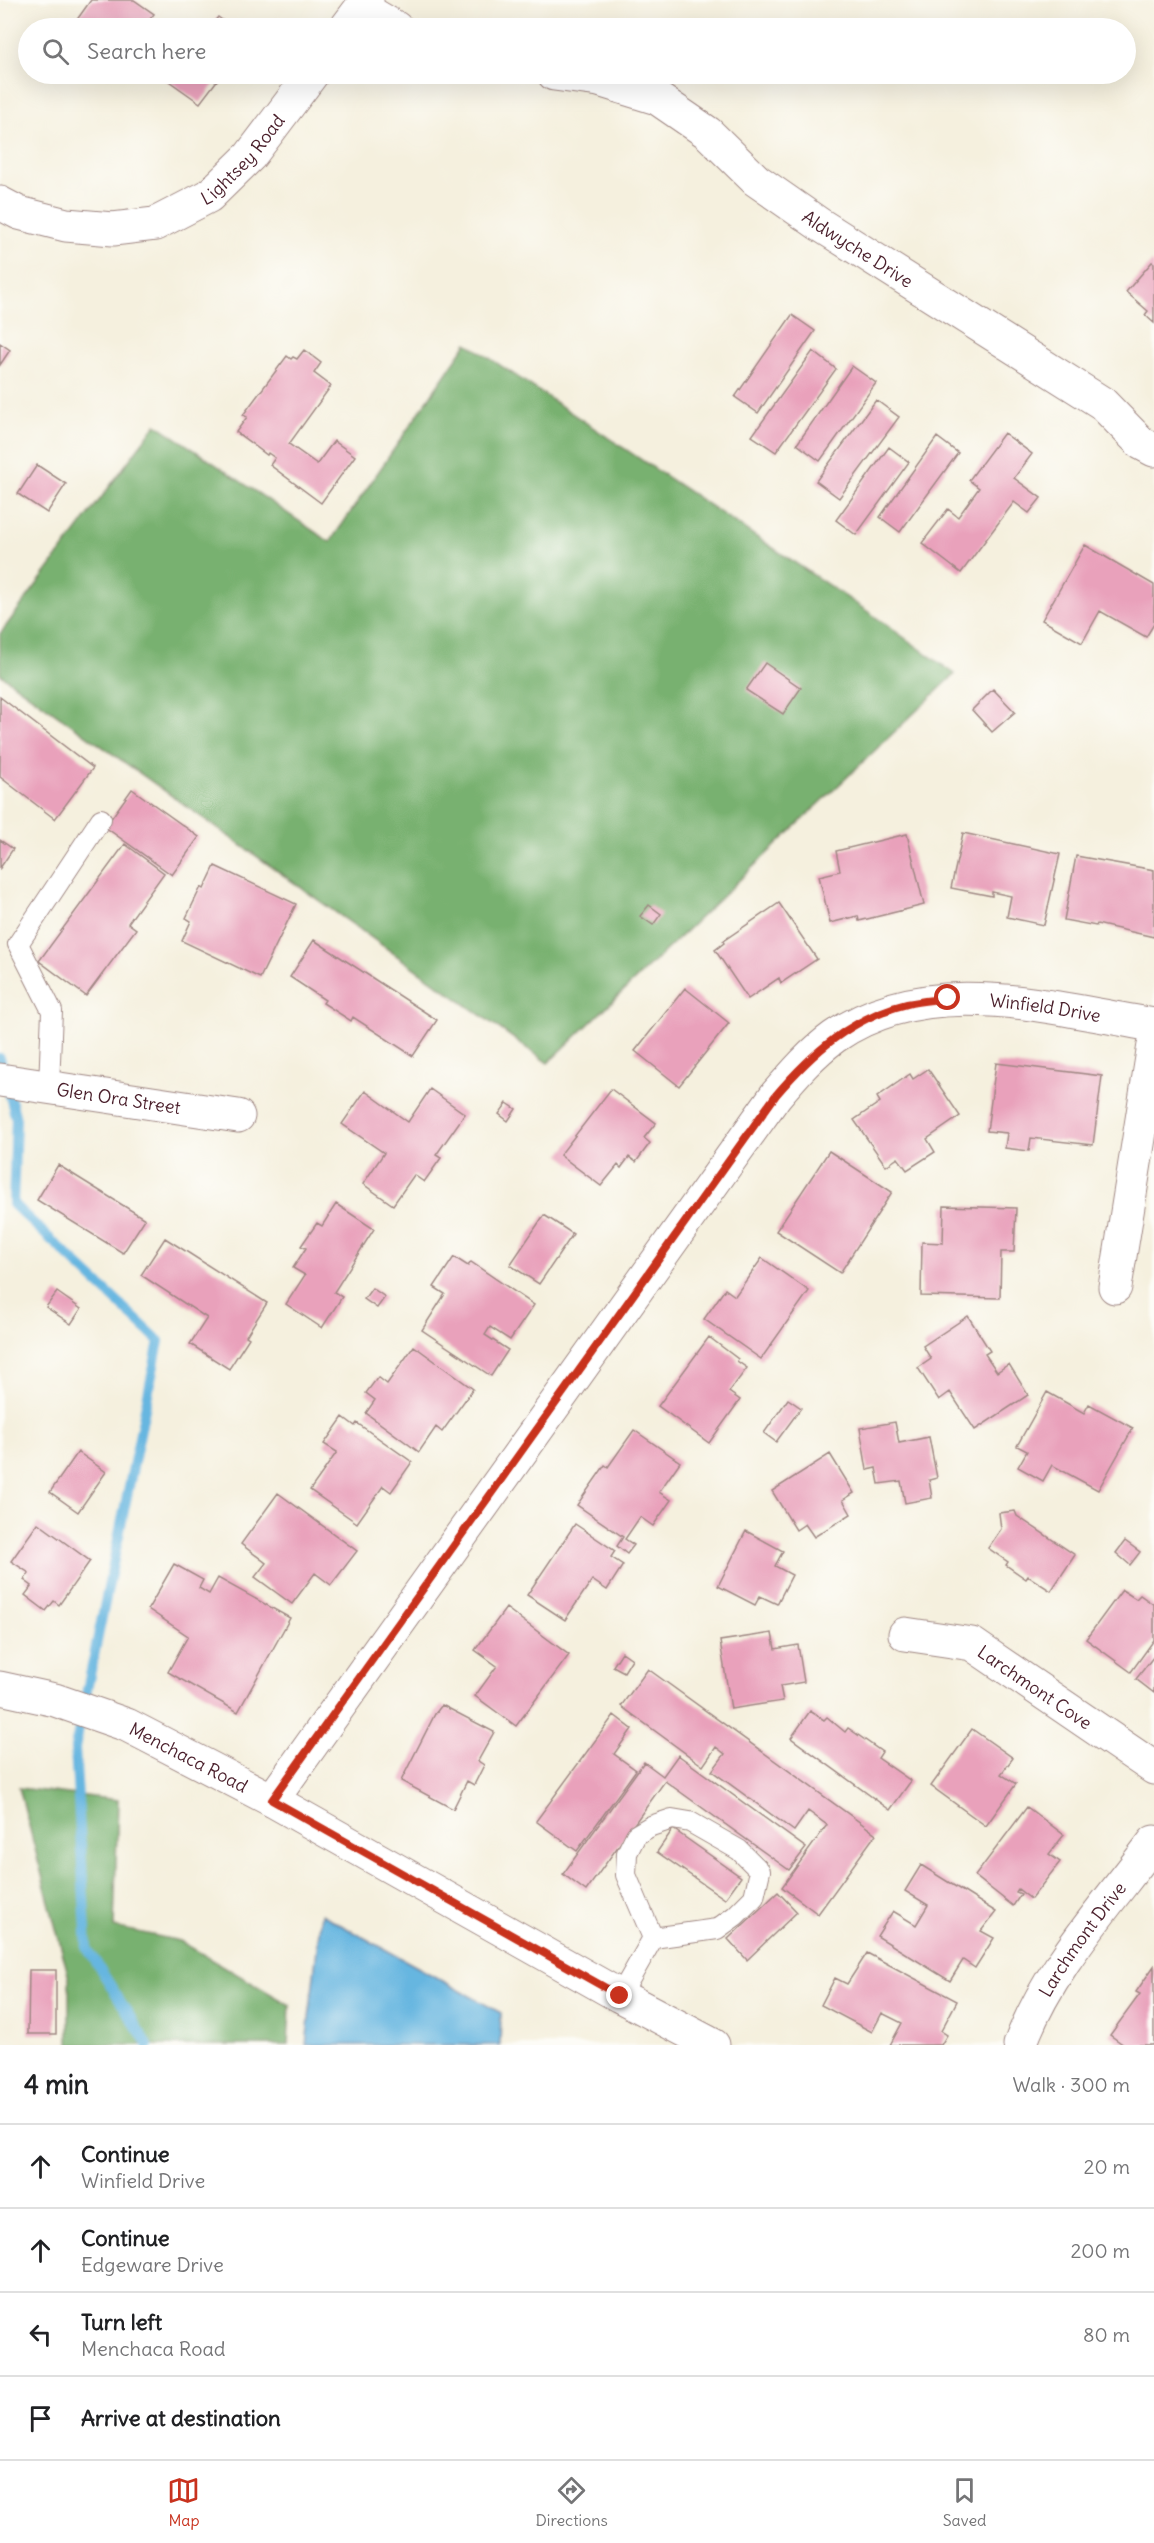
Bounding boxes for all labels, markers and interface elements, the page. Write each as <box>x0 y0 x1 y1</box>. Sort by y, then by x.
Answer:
search box <box>18 18 1136 84</box>
icon: search <box>39 35 72 68</box>
text: Search here <box>87 37 206 65</box>
street label: Lightsey Road <box>197 109 290 210</box>
street label: Aldwyche Drive <box>798 205 918 292</box>
route start <box>934 984 960 1010</box>
street label: Winfield Drive <box>989 988 1103 1027</box>
street label: Glen Ora Street <box>55 1077 182 1119</box>
street label: Larchmont Cove <box>973 1640 1097 1734</box>
street label: Menchaca Road <box>126 1717 252 1797</box>
street label: Larchmont Drive <box>1033 1877 1130 2001</box>
route end <box>606 1982 632 2008</box>
text: 4 min <box>24 2068 89 2101</box>
text: Walk · 300 m <box>1012 2072 1130 2097</box>
text: Continue <box>81 2140 170 2168</box>
icon: ahead <box>24 2150 57 2183</box>
text: 20 m <box>1084 2154 1130 2179</box>
text: Winfield Drive <box>81 2168 205 2193</box>
text: Continue <box>81 2224 170 2252</box>
icon: ahead <box>24 2234 57 2267</box>
text: 200 m <box>1070 2238 1130 2263</box>
text: Edgeware Drive <box>81 2252 224 2277</box>
text: Turn left <box>81 2308 162 2336</box>
icon: left <box>24 2318 57 2351</box>
text: 80 m <box>1083 2322 1130 2347</box>
text: Menchaca Road <box>81 2336 226 2361</box>
icon: arrive <box>24 2402 57 2435</box>
text: Arrive at destination <box>81 2404 281 2432</box>
tab: Map <box>167 2474 200 2530</box>
tab: Directions <box>535 2474 608 2530</box>
tab: Saved <box>943 2474 987 2530</box>

